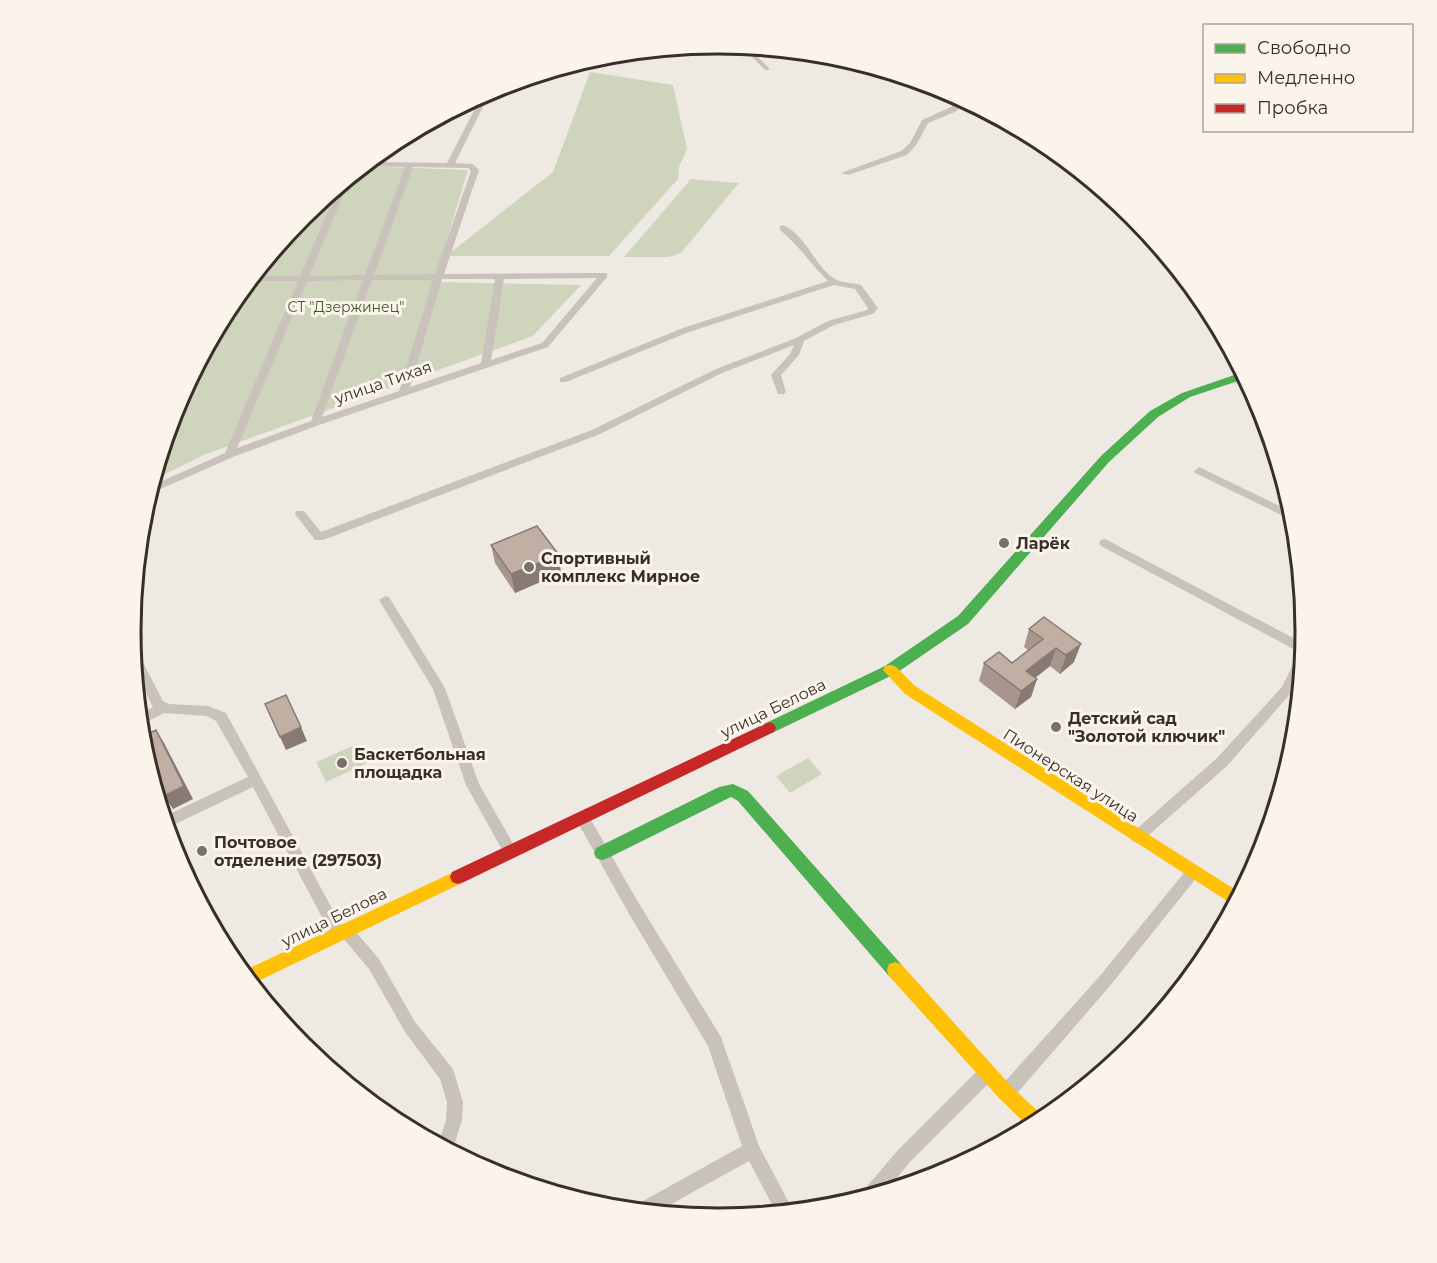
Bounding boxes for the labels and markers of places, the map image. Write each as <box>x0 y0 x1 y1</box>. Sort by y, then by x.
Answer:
place label: Ларёк <box>1016 534 1071 553</box>
marker: Ларёк <box>997 536 1011 550</box>
place label: Спортивный комплекс Мирное <box>541 549 700 586</box>
marker: Спортивный комплекс Мирное <box>522 560 536 574</box>
place label: Детский сад "Золотой ключик" <box>1068 709 1225 746</box>
marker: Детский сад "Золотой ключик" <box>1049 720 1063 734</box>
place label: Баскетбольная площадка <box>354 745 486 782</box>
marker: Баскетбольная площадка <box>335 756 349 770</box>
place label: Почтовое отделение (297503) <box>214 833 382 870</box>
marker: Почтовое отделение (297503) <box>195 844 209 858</box>

